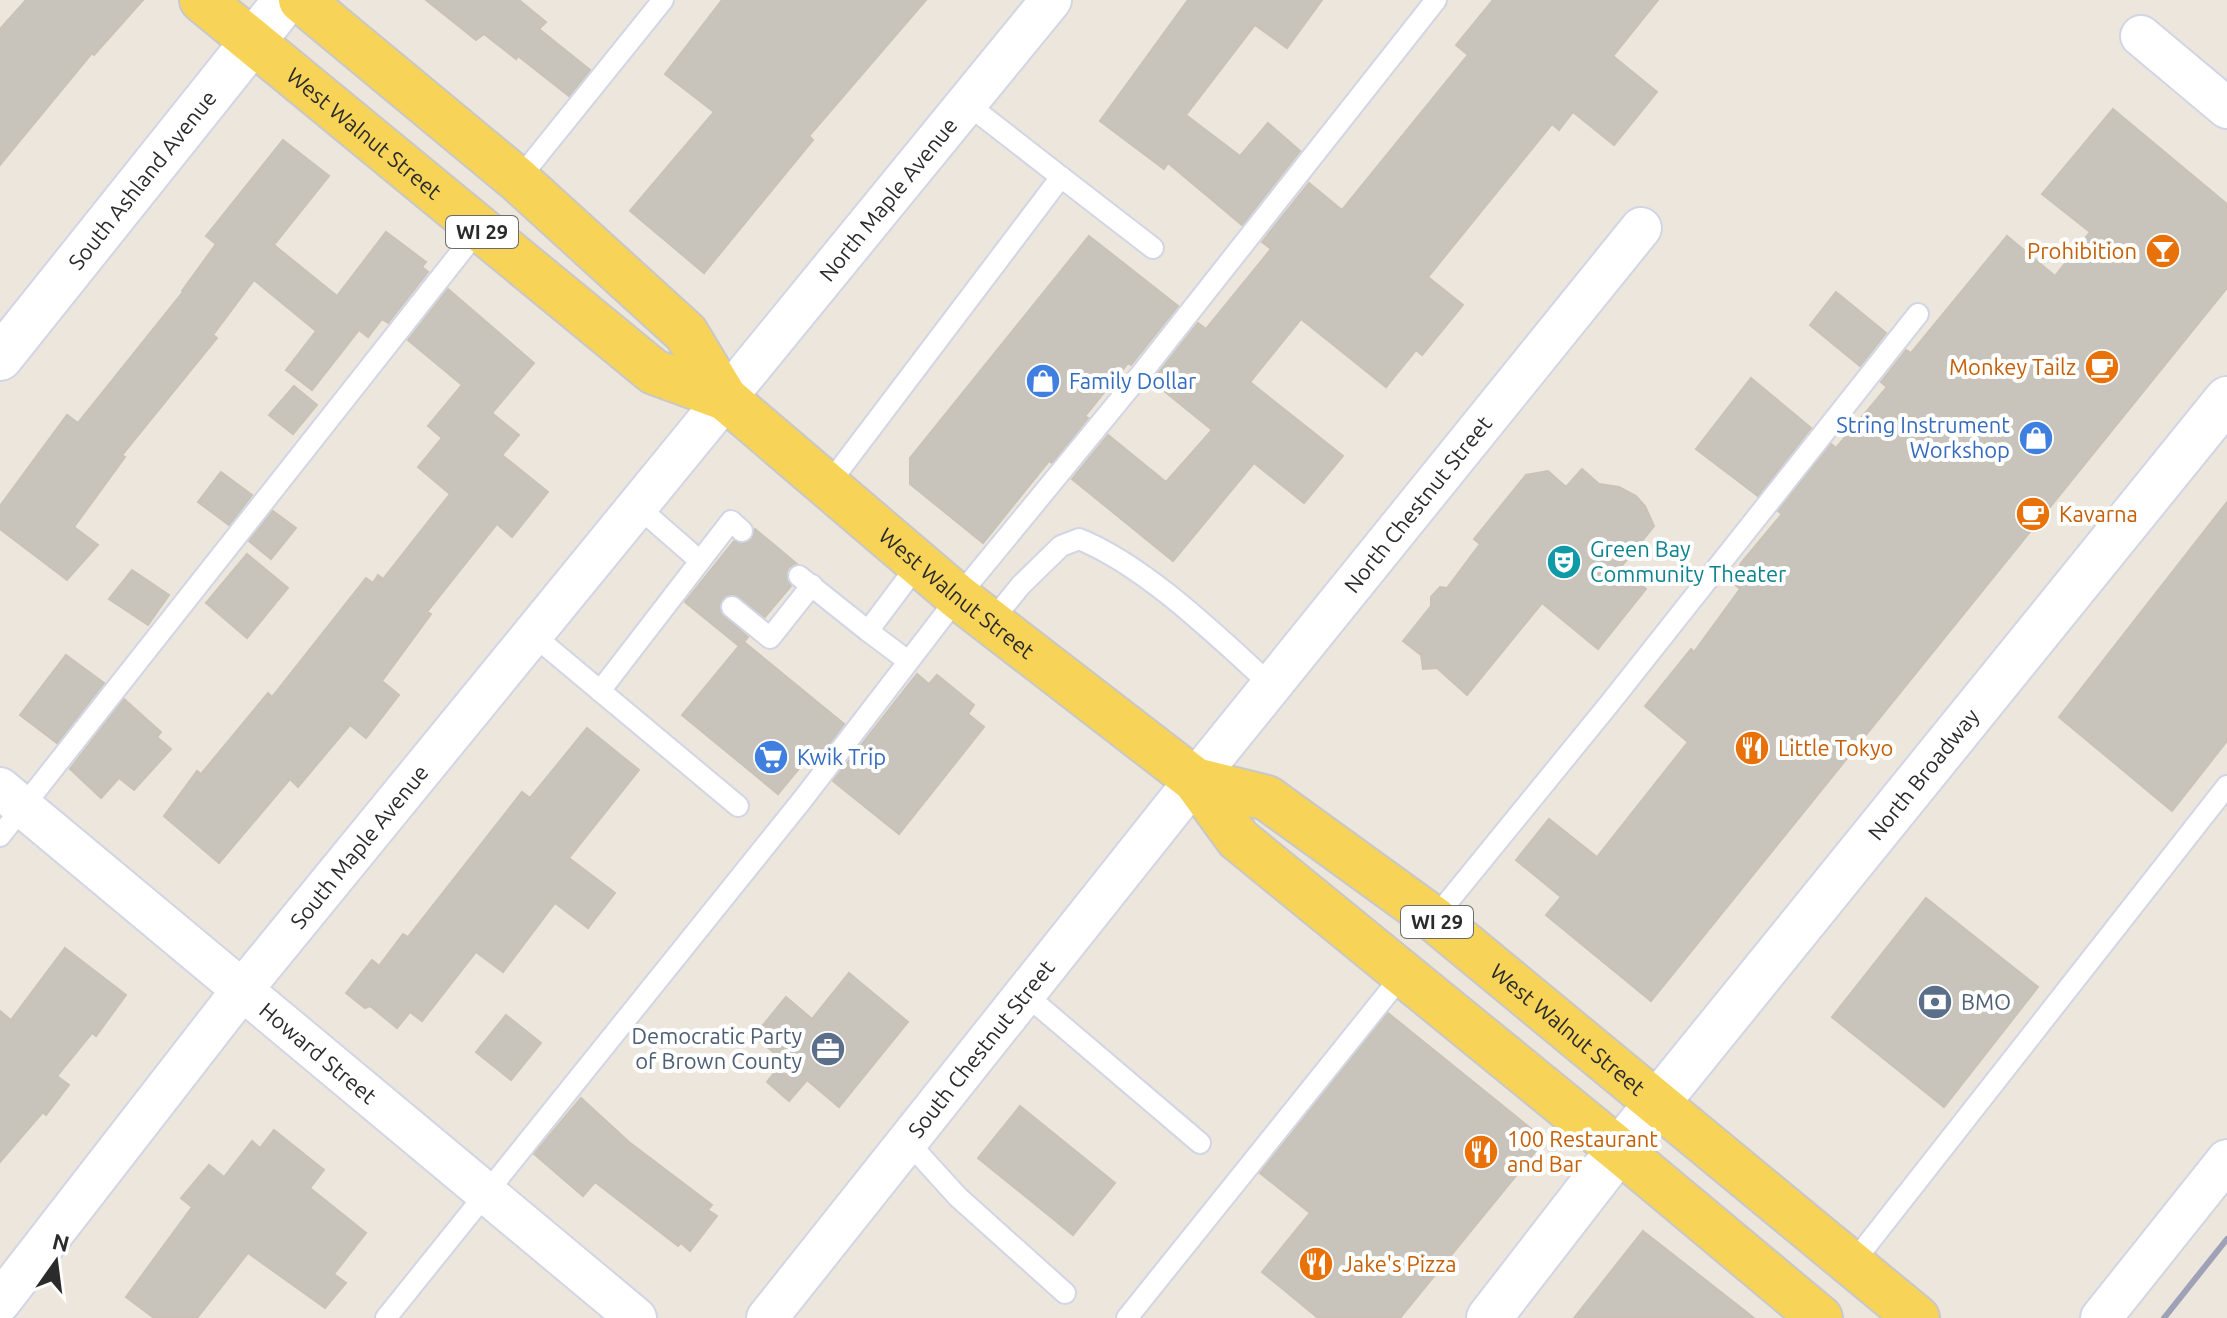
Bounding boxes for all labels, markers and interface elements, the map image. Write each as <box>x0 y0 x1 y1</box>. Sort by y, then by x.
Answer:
street label: West Walnut Street <box>282 62 447 204</box>
street label: South Ashland Avenue <box>63 85 221 274</box>
street label: North Maple Avenue <box>814 112 962 286</box>
road number: WI 29 <box>446 216 518 248</box>
bar icon: Prohibition <box>2144 232 2182 270</box>
place label: Prohibition <box>2027 238 2137 263</box>
cafe icon: Monkey Tailz <box>2083 348 2121 386</box>
place label: Monkey Tailz <box>1949 354 2076 379</box>
shop icon: Family Dollar <box>1024 362 1062 400</box>
place label: Family Dollar <box>1069 368 1197 393</box>
street label: North Chestnut Street <box>1339 410 1496 597</box>
place label: String Instrument Workshop <box>1836 412 2010 462</box>
shop icon: String Instrument Workshop <box>2017 419 2055 457</box>
cafe icon: Kavarna <box>2014 495 2052 533</box>
place label: Kavarna <box>2059 501 2138 526</box>
street label: West Walnut Street <box>874 522 1040 664</box>
place label: Green Bay Community Theater <box>1590 536 1787 586</box>
theatre icon: Green Bay Community Theater <box>1545 543 1583 581</box>
street label: North Broadway <box>1862 703 1984 844</box>
restaurant icon: Little Tokyo <box>1733 729 1771 767</box>
place label: Little Tokyo <box>1778 735 1893 760</box>
supermarket icon: Kwik Trip <box>752 738 790 776</box>
place label: Kwik Trip <box>797 744 886 769</box>
street label: South Maple Avenue <box>285 760 433 933</box>
road number: WI 29 <box>1401 906 1473 938</box>
street label: South Chestnut Street <box>903 954 1059 1142</box>
street label: West Walnut Street <box>1486 958 1651 1100</box>
bank icon: BMO <box>1916 983 1954 1021</box>
place label: BMO <box>1961 989 2011 1014</box>
street label: Howard Street <box>255 997 382 1109</box>
place label: Democratic Party of Brown County <box>631 1023 802 1073</box>
office icon: Democratic Party of Brown County <box>809 1030 847 1068</box>
place label: 100 Restaurant and Bar <box>1507 1126 1658 1176</box>
restaurant icon: 100 Restaurant and Bar <box>1462 1133 1500 1171</box>
north arrow <box>16 1222 96 1302</box>
text: N <box>50 1228 72 1256</box>
restaurant icon: Jake's Pizza <box>1297 1245 1335 1283</box>
place label: Jake's Pizza <box>1342 1251 1457 1276</box>

